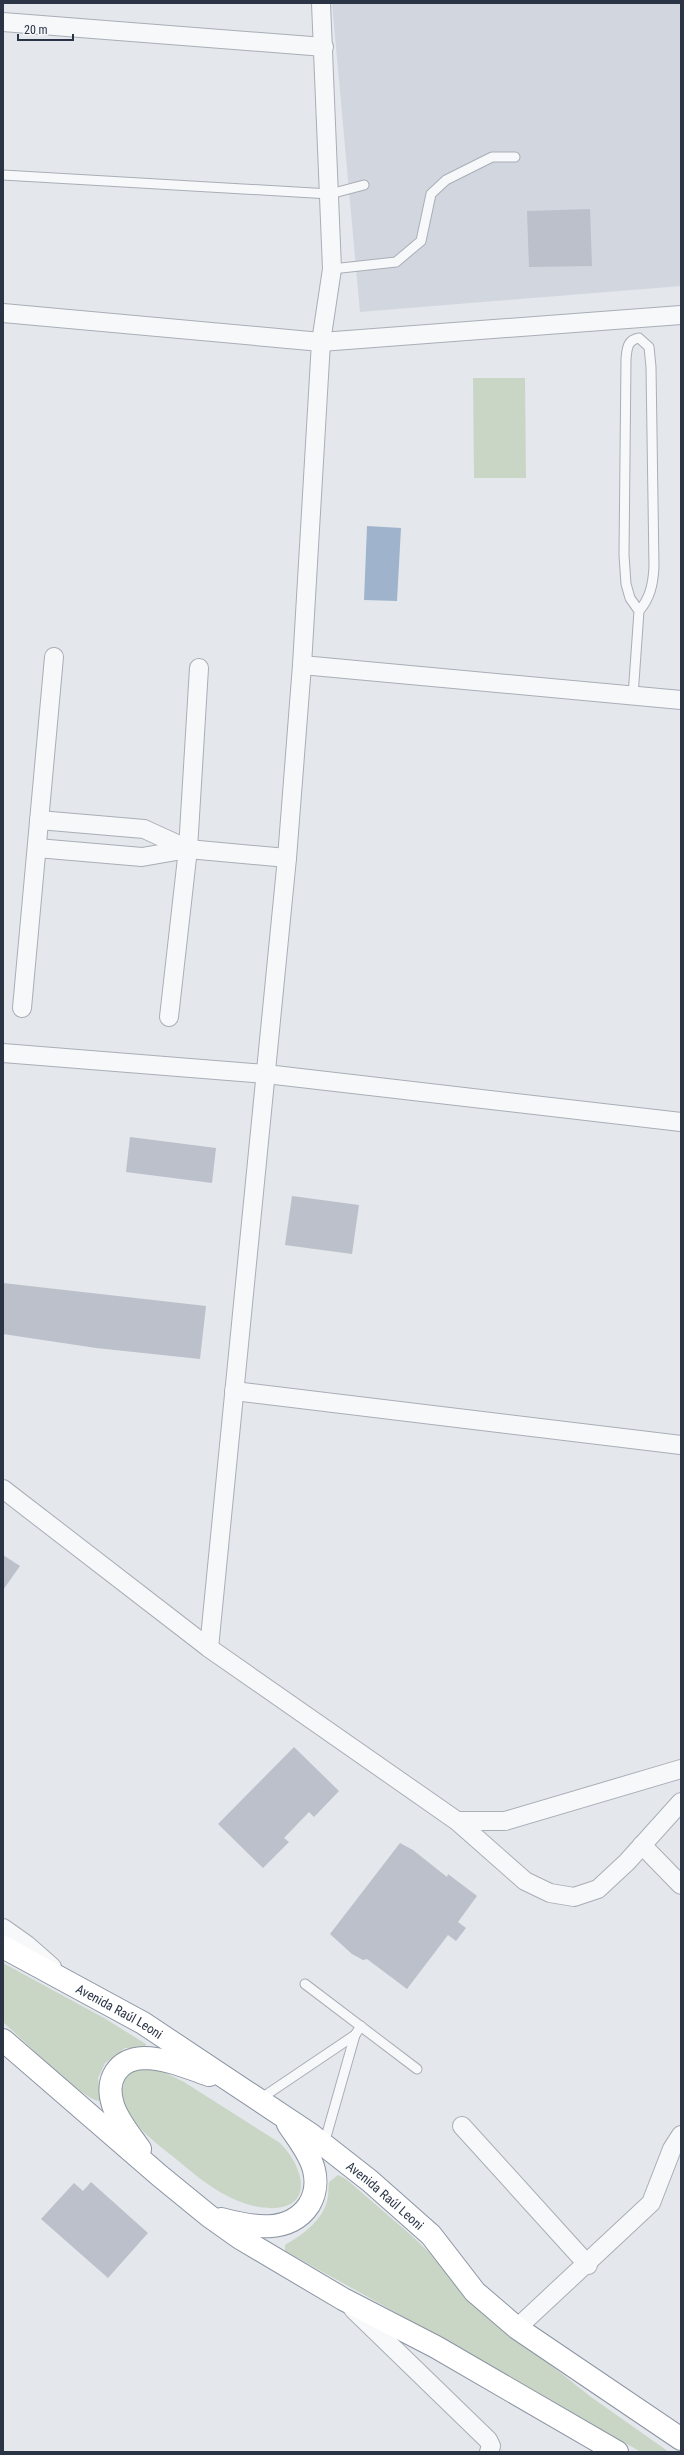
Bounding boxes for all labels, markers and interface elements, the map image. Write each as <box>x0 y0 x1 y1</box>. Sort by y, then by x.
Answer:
scale bar <box>18 16 73 42</box>
text: 20 m <box>24 23 48 37</box>
street label: Avenida Raúl Leoni <box>73 1981 165 2042</box>
street label: Avenida Raúl Leoni <box>343 2158 427 2233</box>

